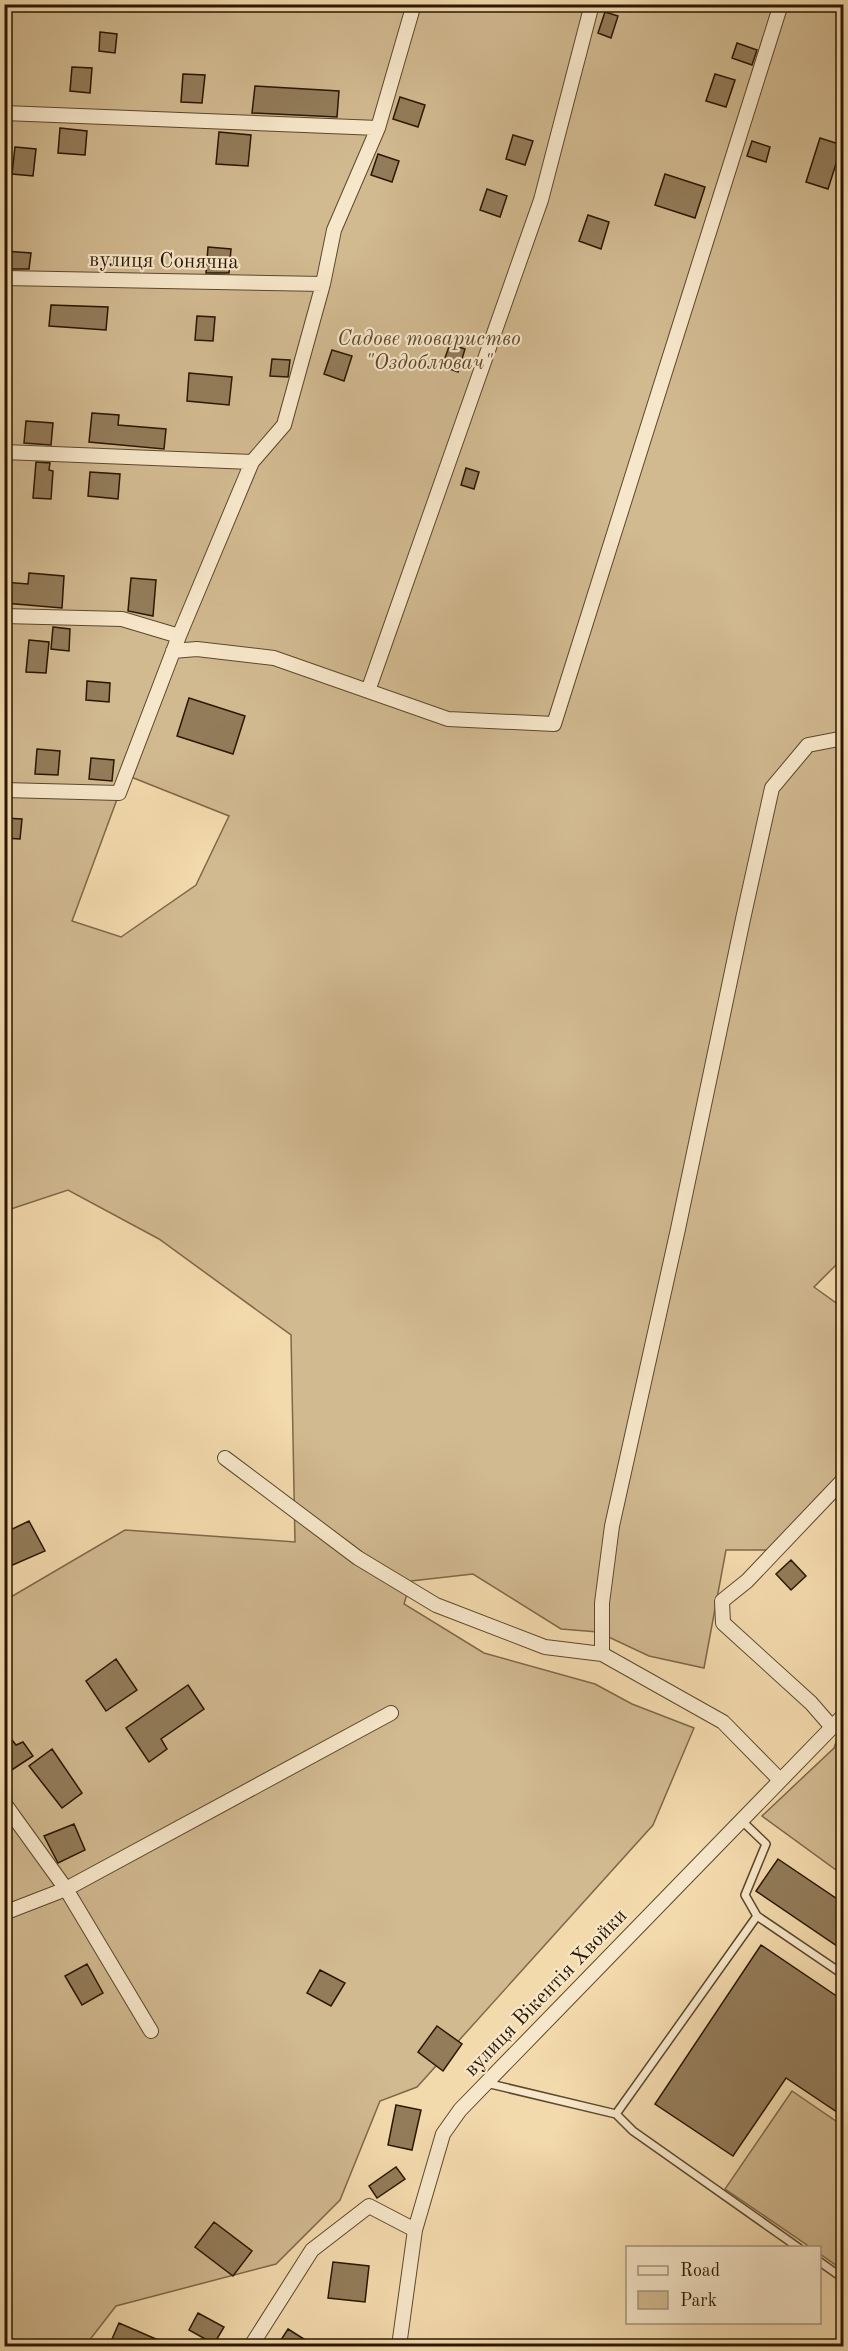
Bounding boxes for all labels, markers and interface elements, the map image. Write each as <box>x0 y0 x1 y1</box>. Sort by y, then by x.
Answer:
street label: вулиця Сонячна <box>89 250 239 273</box>
park label: Садове товариство "Оздоблювач" <box>337 329 521 374</box>
street label: вулиця Вікентія Хвойки <box>461 1905 631 2081</box>
legend <box>626 2246 821 2324</box>
text: Road <box>680 2262 720 2280</box>
text: Park <box>680 2292 717 2310</box>

